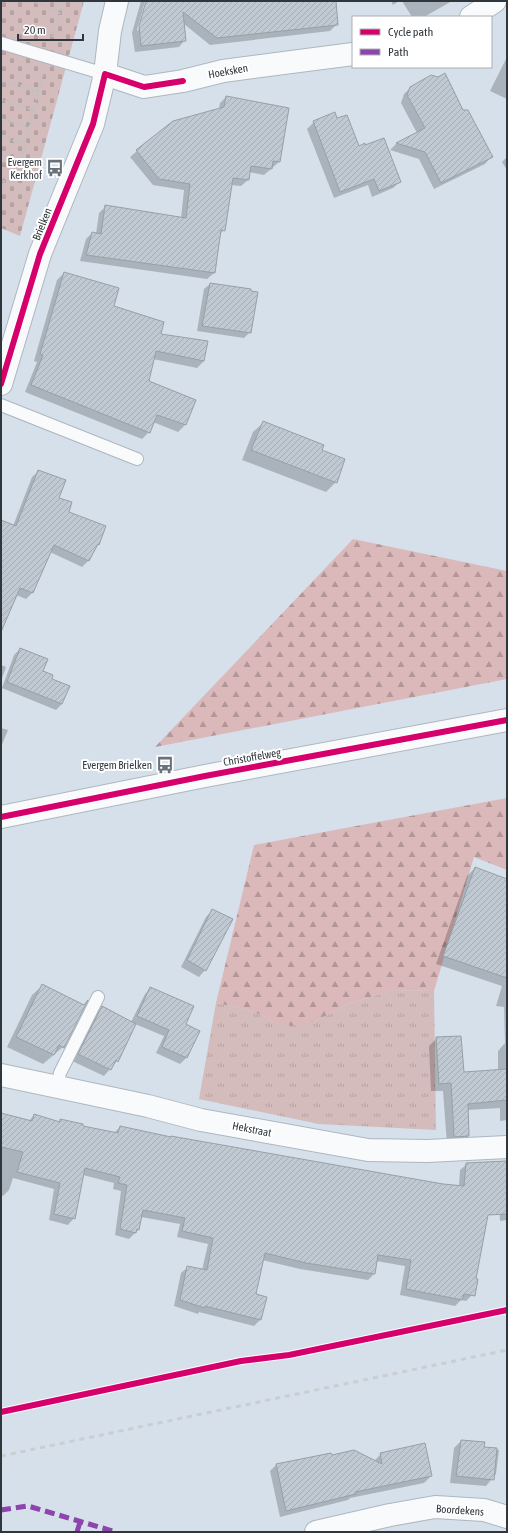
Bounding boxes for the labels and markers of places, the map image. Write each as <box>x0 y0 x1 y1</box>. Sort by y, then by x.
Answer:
place label: Evergem Kerkhof <box>8 156 42 181</box>
bus stop icon: Evergem Kerkhof <box>45 158 65 178</box>
bus stop icon: Evergem Brielken <box>155 755 175 775</box>
place label: Evergem Brielken <box>82 759 152 771</box>

